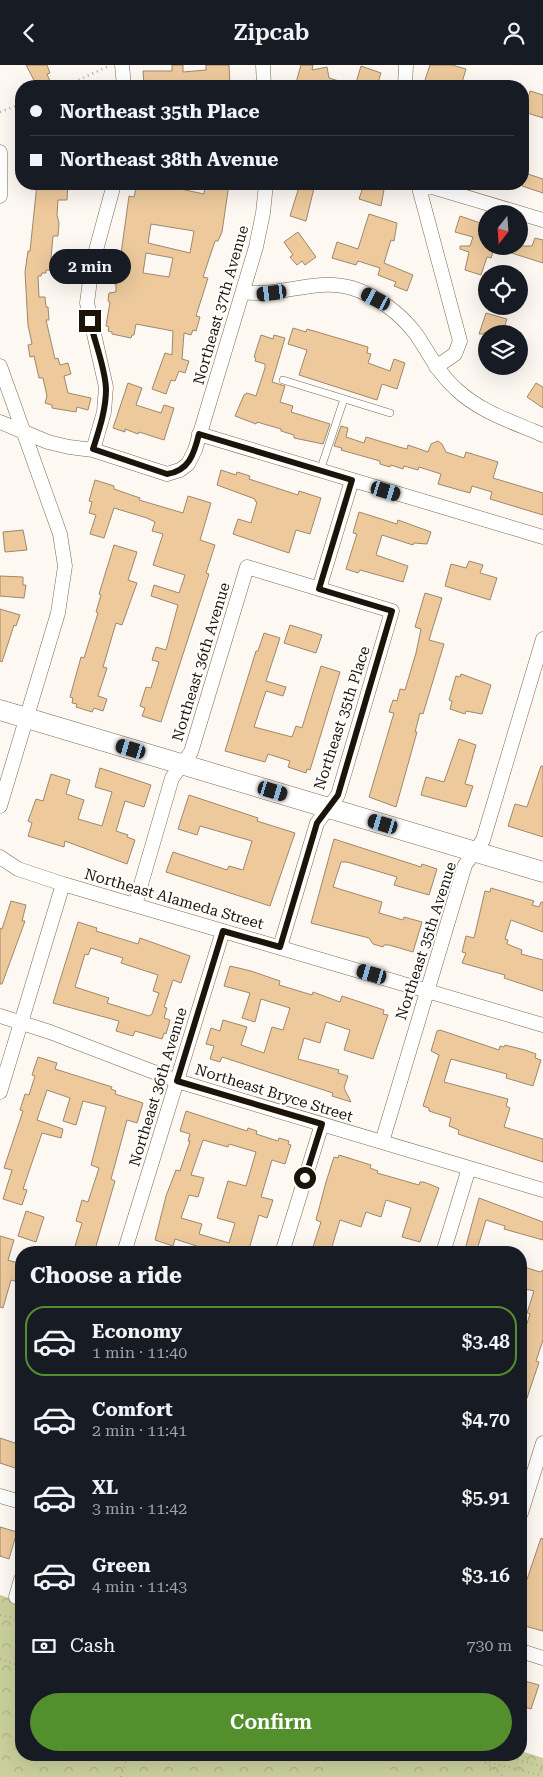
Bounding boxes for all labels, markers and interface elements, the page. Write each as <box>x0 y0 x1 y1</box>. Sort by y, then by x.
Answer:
icon: back <box>15 19 43 47</box>
icon: person <box>500 19 528 47</box>
text: Zipcab <box>234 20 309 45</box>
text: Northeast 35th Place <box>60 100 260 123</box>
text: Northeast 38th Avenue <box>60 148 279 171</box>
north arrow <box>478 205 528 255</box>
map controls <box>478 205 528 375</box>
street label: Northeast 37th Avenue <box>190 223 252 387</box>
callout: 2 min <box>49 249 131 283</box>
text: 2 min <box>68 257 112 276</box>
button: locate <box>478 265 528 315</box>
car <box>256 284 287 302</box>
car <box>359 286 392 312</box>
route end <box>79 310 101 332</box>
button: layers <box>478 325 528 375</box>
car <box>369 479 402 503</box>
street label: Northeast 36th Avenue <box>168 580 234 744</box>
street label: Northeast 35th Place <box>310 644 374 792</box>
car <box>114 737 147 761</box>
car <box>256 779 289 803</box>
car <box>366 812 399 836</box>
street label: Northeast 35th Avenue <box>392 860 460 1022</box>
street label: Northeast Alameda Street <box>82 865 266 933</box>
car <box>355 963 388 985</box>
street label: Northeast 36th Avenue <box>125 1005 191 1169</box>
street label: Northeast Bryce Street <box>193 1060 355 1126</box>
route start <box>294 1167 316 1189</box>
text: Choose a ride <box>30 1263 182 1288</box>
icon: car <box>32 1319 77 1364</box>
text: Economy <box>92 1320 182 1343</box>
text: $3.48 <box>462 1330 510 1353</box>
text: 1 min · 11:40 <box>92 1343 187 1362</box>
icon: car <box>32 1397 77 1442</box>
text: Comfort <box>92 1398 173 1421</box>
text: $4.70 <box>462 1408 510 1431</box>
text: 2 min · 11:41 <box>92 1421 187 1440</box>
icon: car <box>32 1475 77 1520</box>
text: XL <box>92 1476 118 1499</box>
text: $5.91 <box>462 1486 510 1509</box>
text: 3 min · 11:42 <box>92 1499 187 1518</box>
icon: car <box>32 1553 77 1598</box>
text: Green <box>92 1554 150 1577</box>
text: $3.16 <box>462 1564 510 1587</box>
text: 4 min · 11:43 <box>92 1577 187 1596</box>
icon: cash <box>30 1632 58 1660</box>
text: Cash <box>70 1634 115 1657</box>
text: 730 m <box>466 1636 512 1655</box>
button: Confirm <box>30 1693 512 1751</box>

